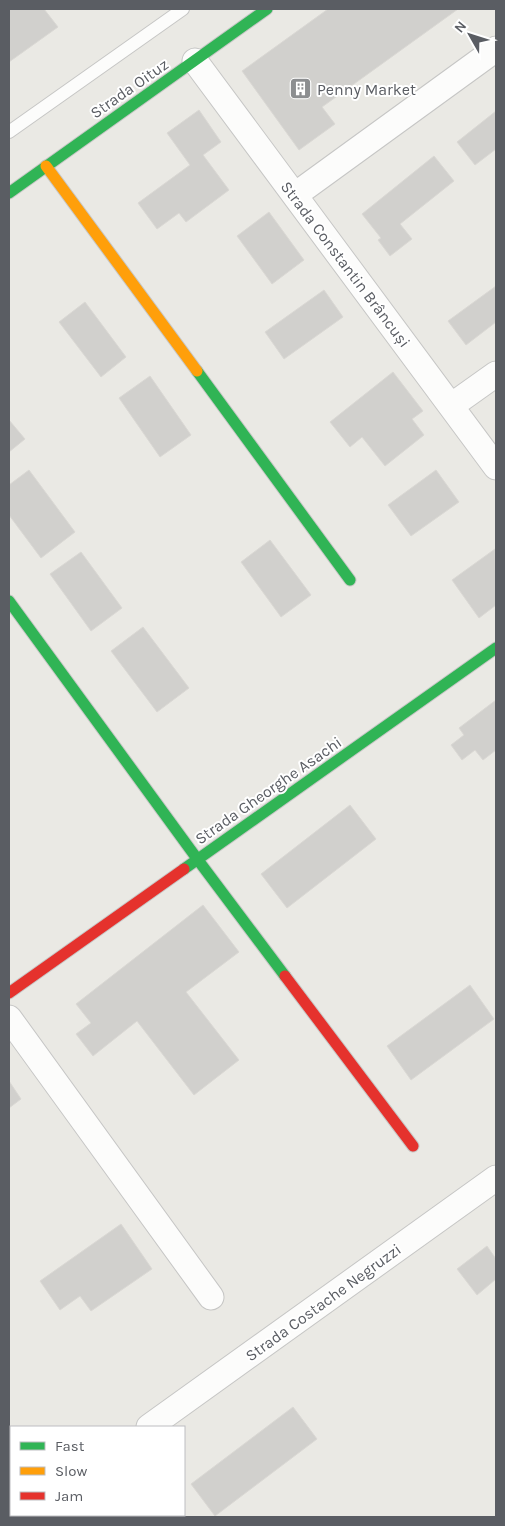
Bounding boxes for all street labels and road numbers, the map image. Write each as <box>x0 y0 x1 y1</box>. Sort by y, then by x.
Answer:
street label: Strada Oituz <box>87 55 172 122</box>
street label: Strada Constantin Brâncuși <box>277 178 414 351</box>
street label: Strada Gheorghe Asachi <box>191 733 345 848</box>
street label: Strada Costache Negruzzi <box>242 1240 405 1365</box>

